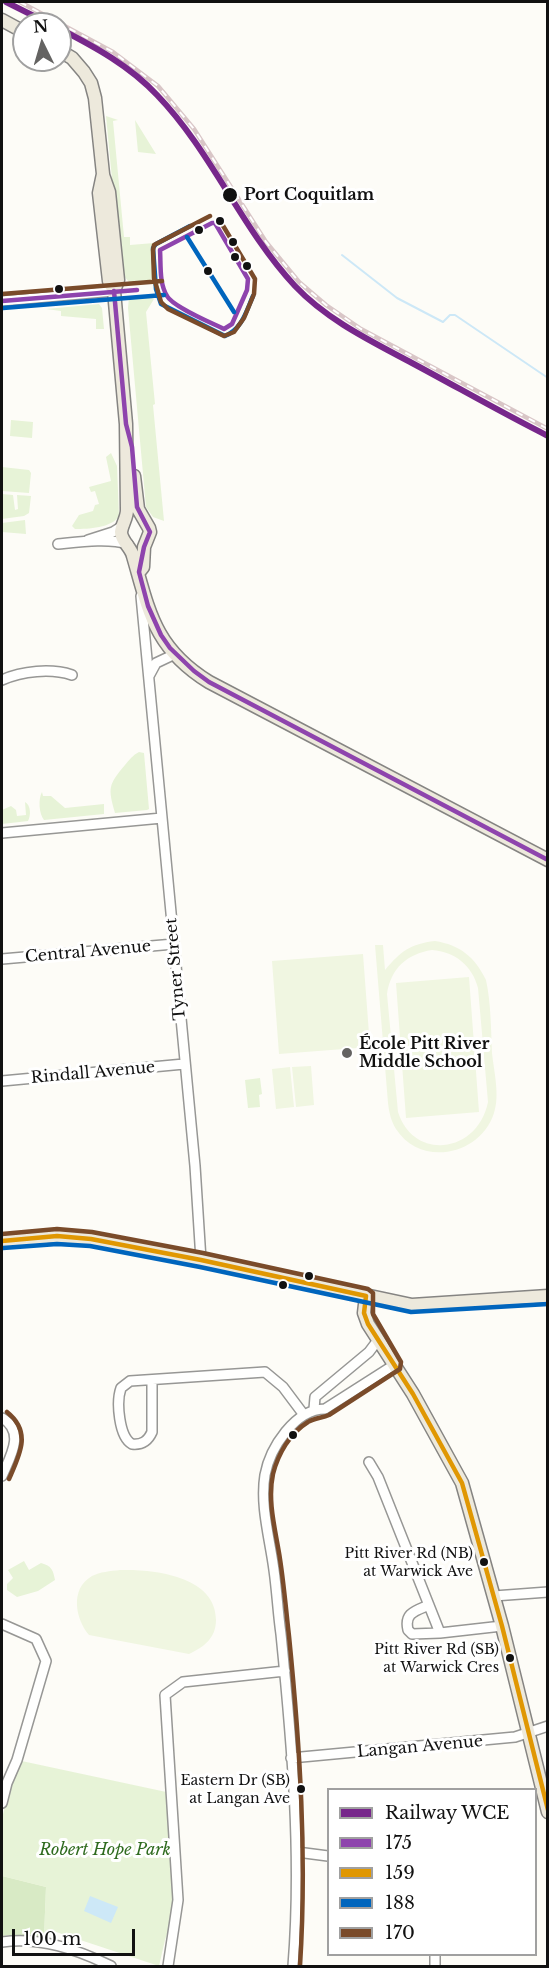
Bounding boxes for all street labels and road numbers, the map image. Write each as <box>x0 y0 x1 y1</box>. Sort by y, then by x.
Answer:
street label: Tyner Street <box>162 917 190 1021</box>
street label: Central Avenue <box>24 937 152 967</box>
street label: Rindall Avenue <box>30 1058 156 1088</box>
street label: Langan Avenue <box>356 1732 484 1762</box>

